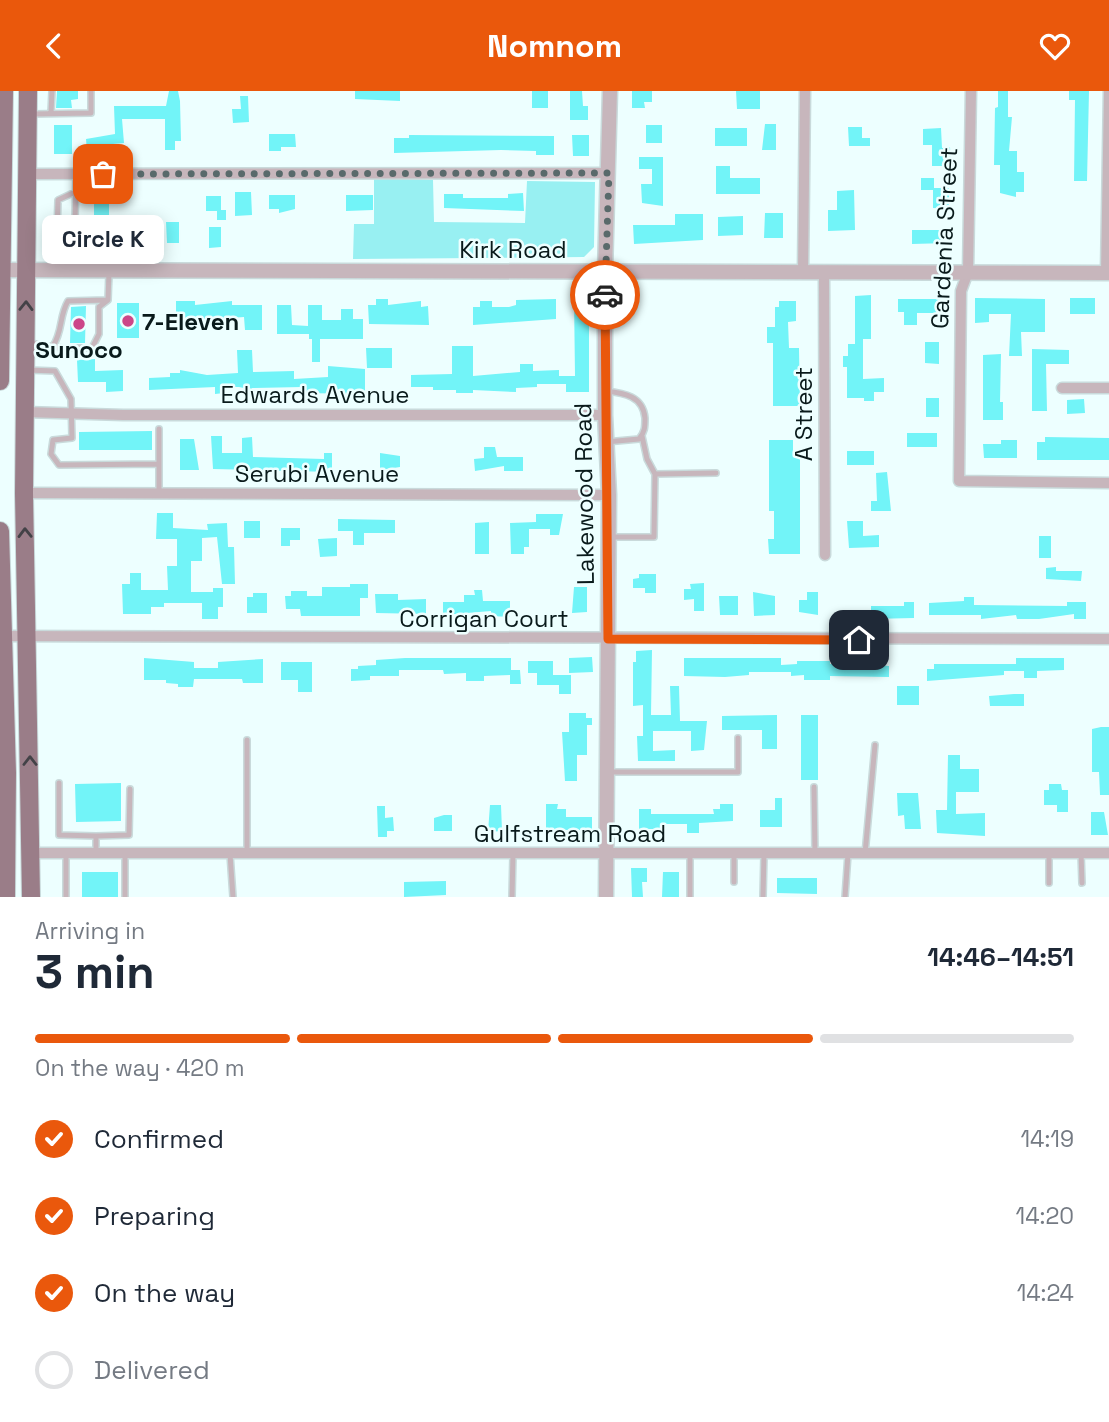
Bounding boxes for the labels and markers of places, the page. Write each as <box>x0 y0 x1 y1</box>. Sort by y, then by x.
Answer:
pin <box>73 144 133 204</box>
callout: Circle K <box>42 216 164 265</box>
place label: 7-Eleven <box>142 306 239 337</box>
marker: 7-Eleven <box>120 313 136 329</box>
marker: Sunoco <box>71 316 87 332</box>
place label: Sunoco <box>35 334 123 365</box>
pin <box>829 610 889 670</box>

